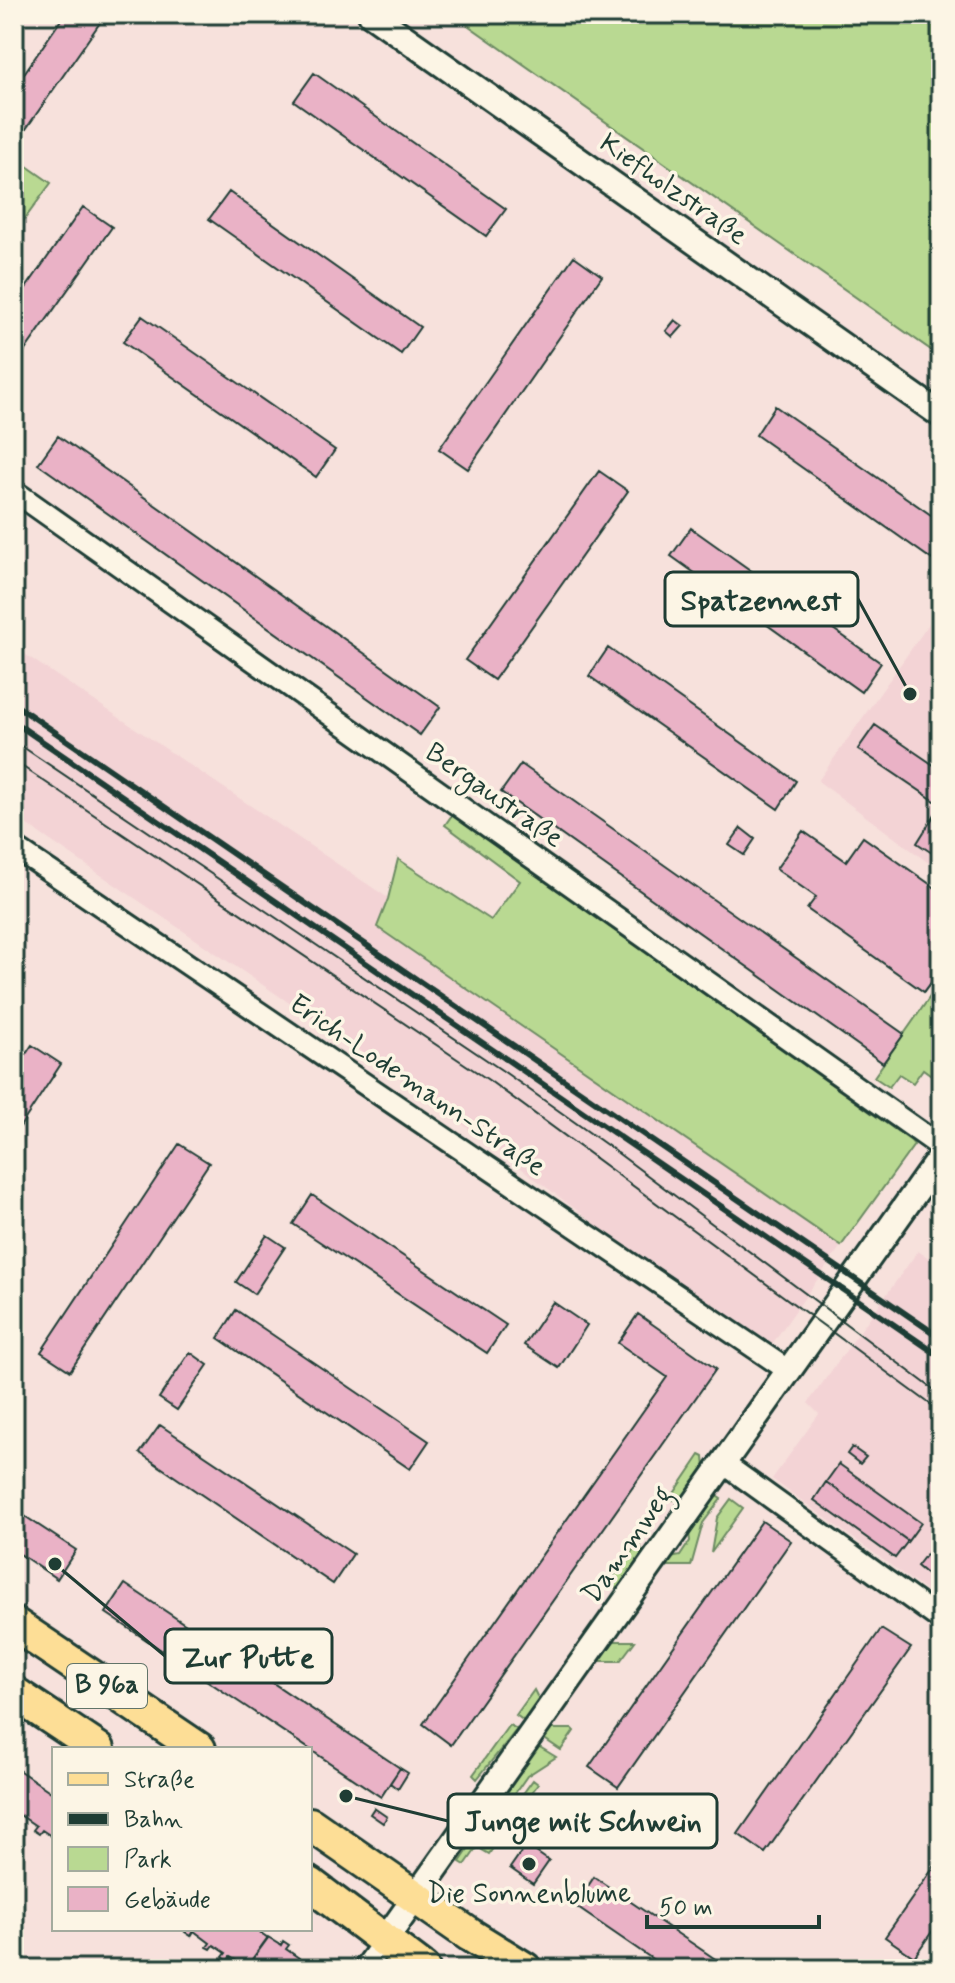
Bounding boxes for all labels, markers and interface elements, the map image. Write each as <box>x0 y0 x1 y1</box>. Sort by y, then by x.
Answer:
street label: Kiefholzstraße <box>592 125 754 255</box>
callout: Spatzennest <box>665 572 858 626</box>
text: Spatzennest <box>681 582 842 621</box>
street label: Bergaustraße <box>416 735 570 859</box>
street label: Erich-Lodemann-Straße <box>282 986 552 1186</box>
street label: Dammweg <box>574 1479 684 1613</box>
callout: Zur Putte <box>165 1629 332 1683</box>
text: Zur Putte <box>181 1639 315 1678</box>
road number: B 96a <box>67 1664 147 1708</box>
legend <box>52 1747 312 1931</box>
text: Straße <box>124 1765 195 1796</box>
callout: Junge mit Schwein <box>448 1794 717 1848</box>
text: Junge mit Schwein <box>464 1803 702 1845</box>
text: Bahn <box>124 1805 183 1836</box>
text: Park <box>124 1845 172 1876</box>
marker: Die Sonnenblume <box>520 1855 538 1873</box>
place label: Die Sonnenblume <box>427 1876 631 1913</box>
scale bar <box>647 1879 819 1929</box>
text: Gebäude <box>124 1885 211 1916</box>
text: 50 m <box>659 1893 713 1924</box>

